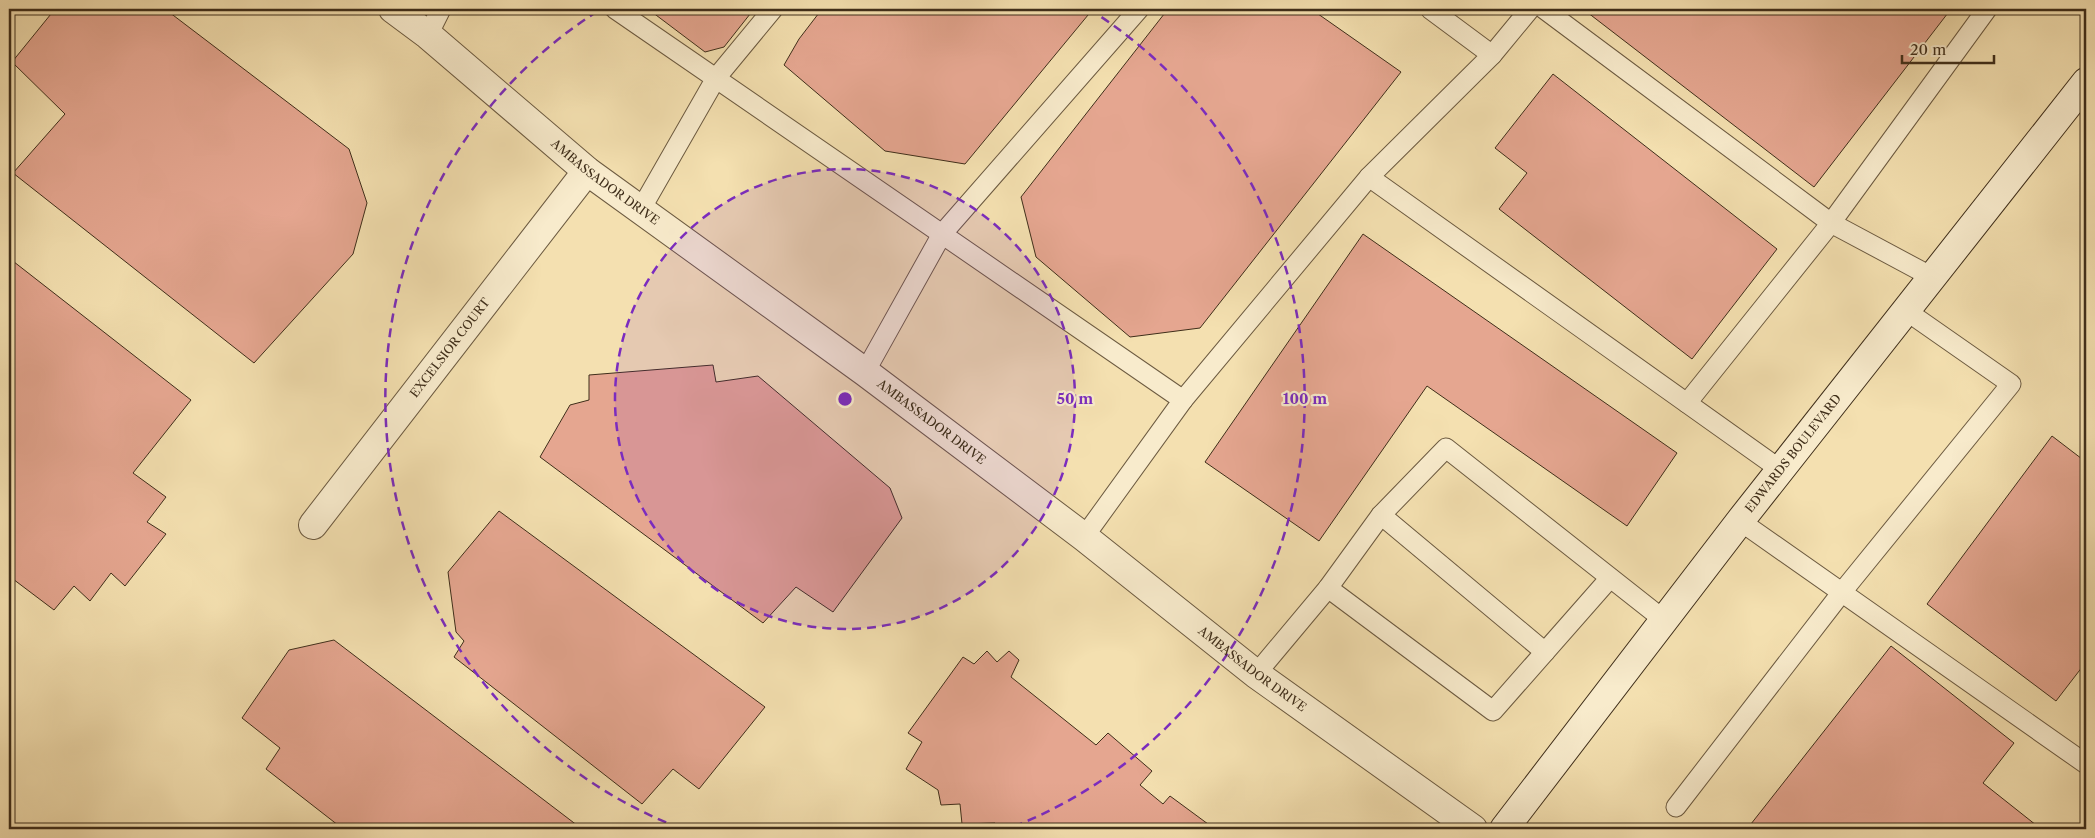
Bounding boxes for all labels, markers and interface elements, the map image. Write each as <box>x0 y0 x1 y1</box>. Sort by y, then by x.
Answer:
scale bar <box>1902 32 1995 64</box>
text: 20 m <box>1910 40 1946 59</box>
street label: AMBASSADOR DRIVE <box>548 135 662 228</box>
street label: EXCELSIOR COURT <box>407 295 493 400</box>
street label: AMBASSADOR DRIVE <box>874 375 989 467</box>
text: 50 m <box>1057 389 1093 408</box>
text: 100 m <box>1283 389 1327 408</box>
centre of rings <box>836 390 854 408</box>
street label: EDWARDS BOULEVARD <box>1742 391 1844 515</box>
street label: AMBASSADOR DRIVE <box>1195 622 1310 715</box>

